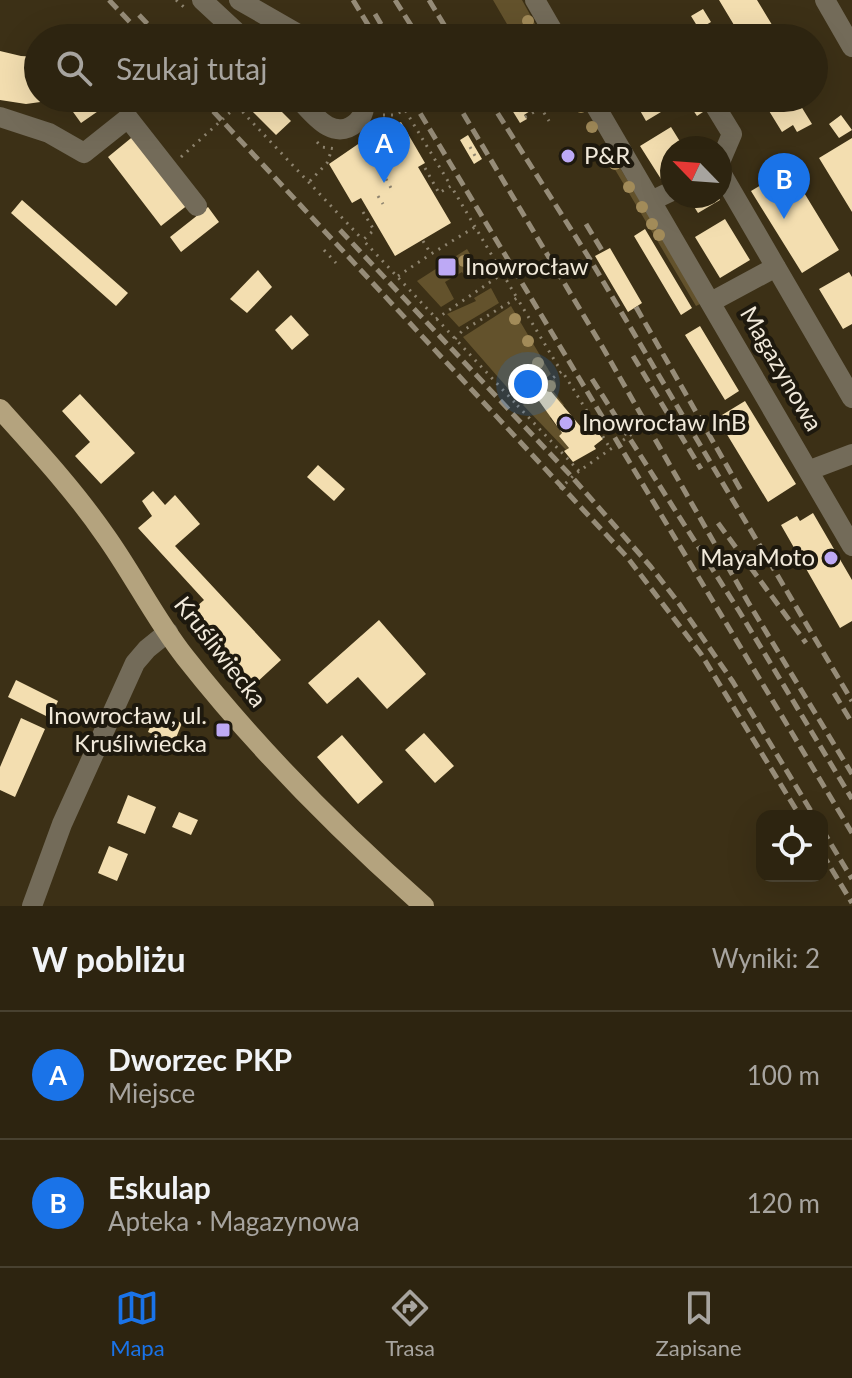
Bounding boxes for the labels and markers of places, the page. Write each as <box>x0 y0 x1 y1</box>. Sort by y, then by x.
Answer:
pin: A <box>358 117 410 183</box>
place label: P&R <box>584 140 630 169</box>
marker: P&R <box>559 147 577 165</box>
pin: B <box>758 153 810 219</box>
place label: Inowrocław <box>465 251 589 280</box>
marker: Inowrocław <box>436 256 458 278</box>
place label: Inowrocław InB <box>582 407 747 436</box>
marker: Inowrocław InB <box>557 414 575 432</box>
place label: MayaMoto <box>700 542 815 571</box>
marker: MayaMoto <box>822 549 840 567</box>
place label: Inowrocław, ul. Kruśliwiecka <box>48 700 207 757</box>
marker: Inowrocław, ul. Kruśliwiecka <box>214 721 232 739</box>

